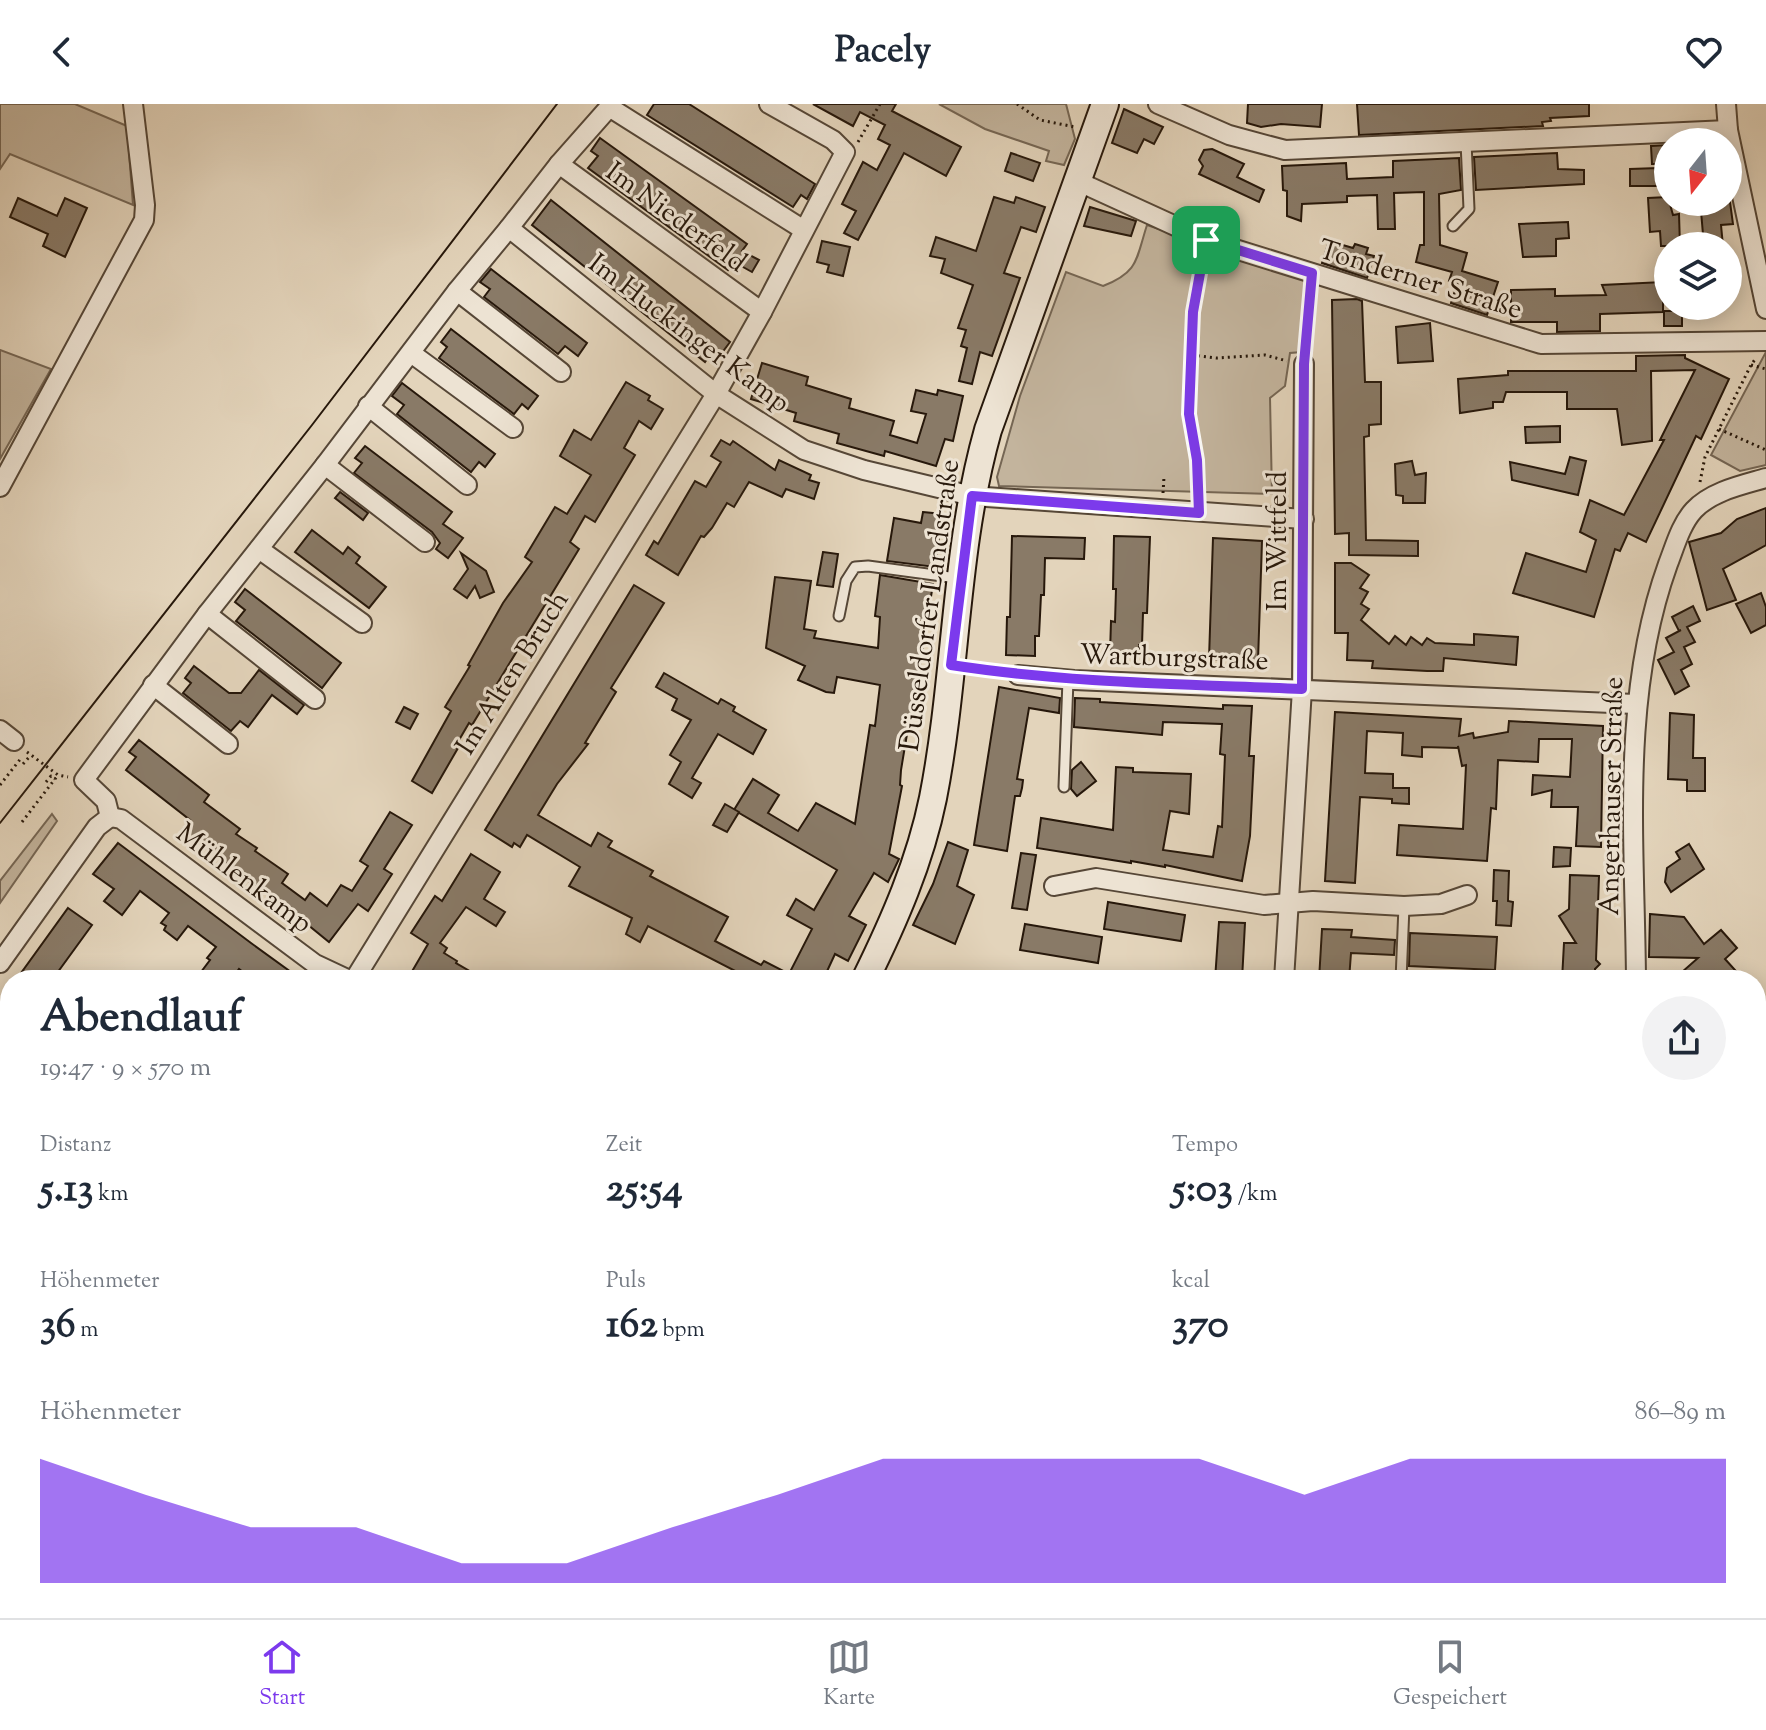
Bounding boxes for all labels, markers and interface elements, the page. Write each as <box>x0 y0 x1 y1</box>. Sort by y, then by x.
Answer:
text: Pacely <box>835 26 931 78</box>
icon: back <box>40 30 84 74</box>
icon: heart <box>1682 30 1726 74</box>
north arrow <box>1654 128 1742 216</box>
map controls <box>1654 128 1742 320</box>
street label: Im Niederfeld <box>596 154 754 283</box>
pin <box>1172 206 1240 274</box>
icon: arrive <box>1184 218 1228 262</box>
street label: Tonderner Straße <box>1313 231 1527 331</box>
button: layers <box>1654 232 1742 320</box>
street label: Im Huckinger Kamp <box>579 245 797 424</box>
street label: Düsseldorfer Landstraße <box>891 457 971 754</box>
street label: Im Wittfeld <box>1259 471 1299 611</box>
street label: Im Alten Bruch <box>447 584 580 763</box>
street label: Wartburgstraße <box>1079 636 1269 682</box>
street label: Angerhauser Straße <box>1591 676 1635 916</box>
street label: Mühlenkamp <box>167 815 320 944</box>
text: Abendlauf <box>40 988 243 1051</box>
button: share <box>1642 996 1726 1080</box>
text: 19:47 · 9 × 570 m <box>40 1050 211 1087</box>
text: Distanz <box>40 1130 111 1162</box>
text: Zeit <box>606 1130 642 1162</box>
text: Tempo <box>1172 1130 1238 1162</box>
text: 5.13 <box>40 1162 94 1219</box>
text: 25:54 <box>606 1162 683 1219</box>
text: 5:03 <box>1172 1162 1233 1219</box>
text: km <box>94 1179 128 1211</box>
text: /km <box>1233 1179 1277 1211</box>
text: Höhenmeter <box>40 1266 159 1298</box>
text: Puls <box>606 1266 646 1298</box>
text: kcal <box>1172 1266 1210 1298</box>
text: 36 <box>40 1298 76 1355</box>
text: 162 <box>606 1298 658 1355</box>
text: 370 <box>1172 1298 1229 1355</box>
text: m <box>76 1315 99 1347</box>
text: bpm <box>658 1315 705 1347</box>
text: Höhenmeter <box>40 1394 181 1431</box>
text: 86–89 m <box>1634 1394 1726 1431</box>
tab: Start <box>259 1635 305 1715</box>
tab: Karte <box>823 1635 875 1715</box>
tab: Gespeichert <box>1393 1635 1507 1715</box>

